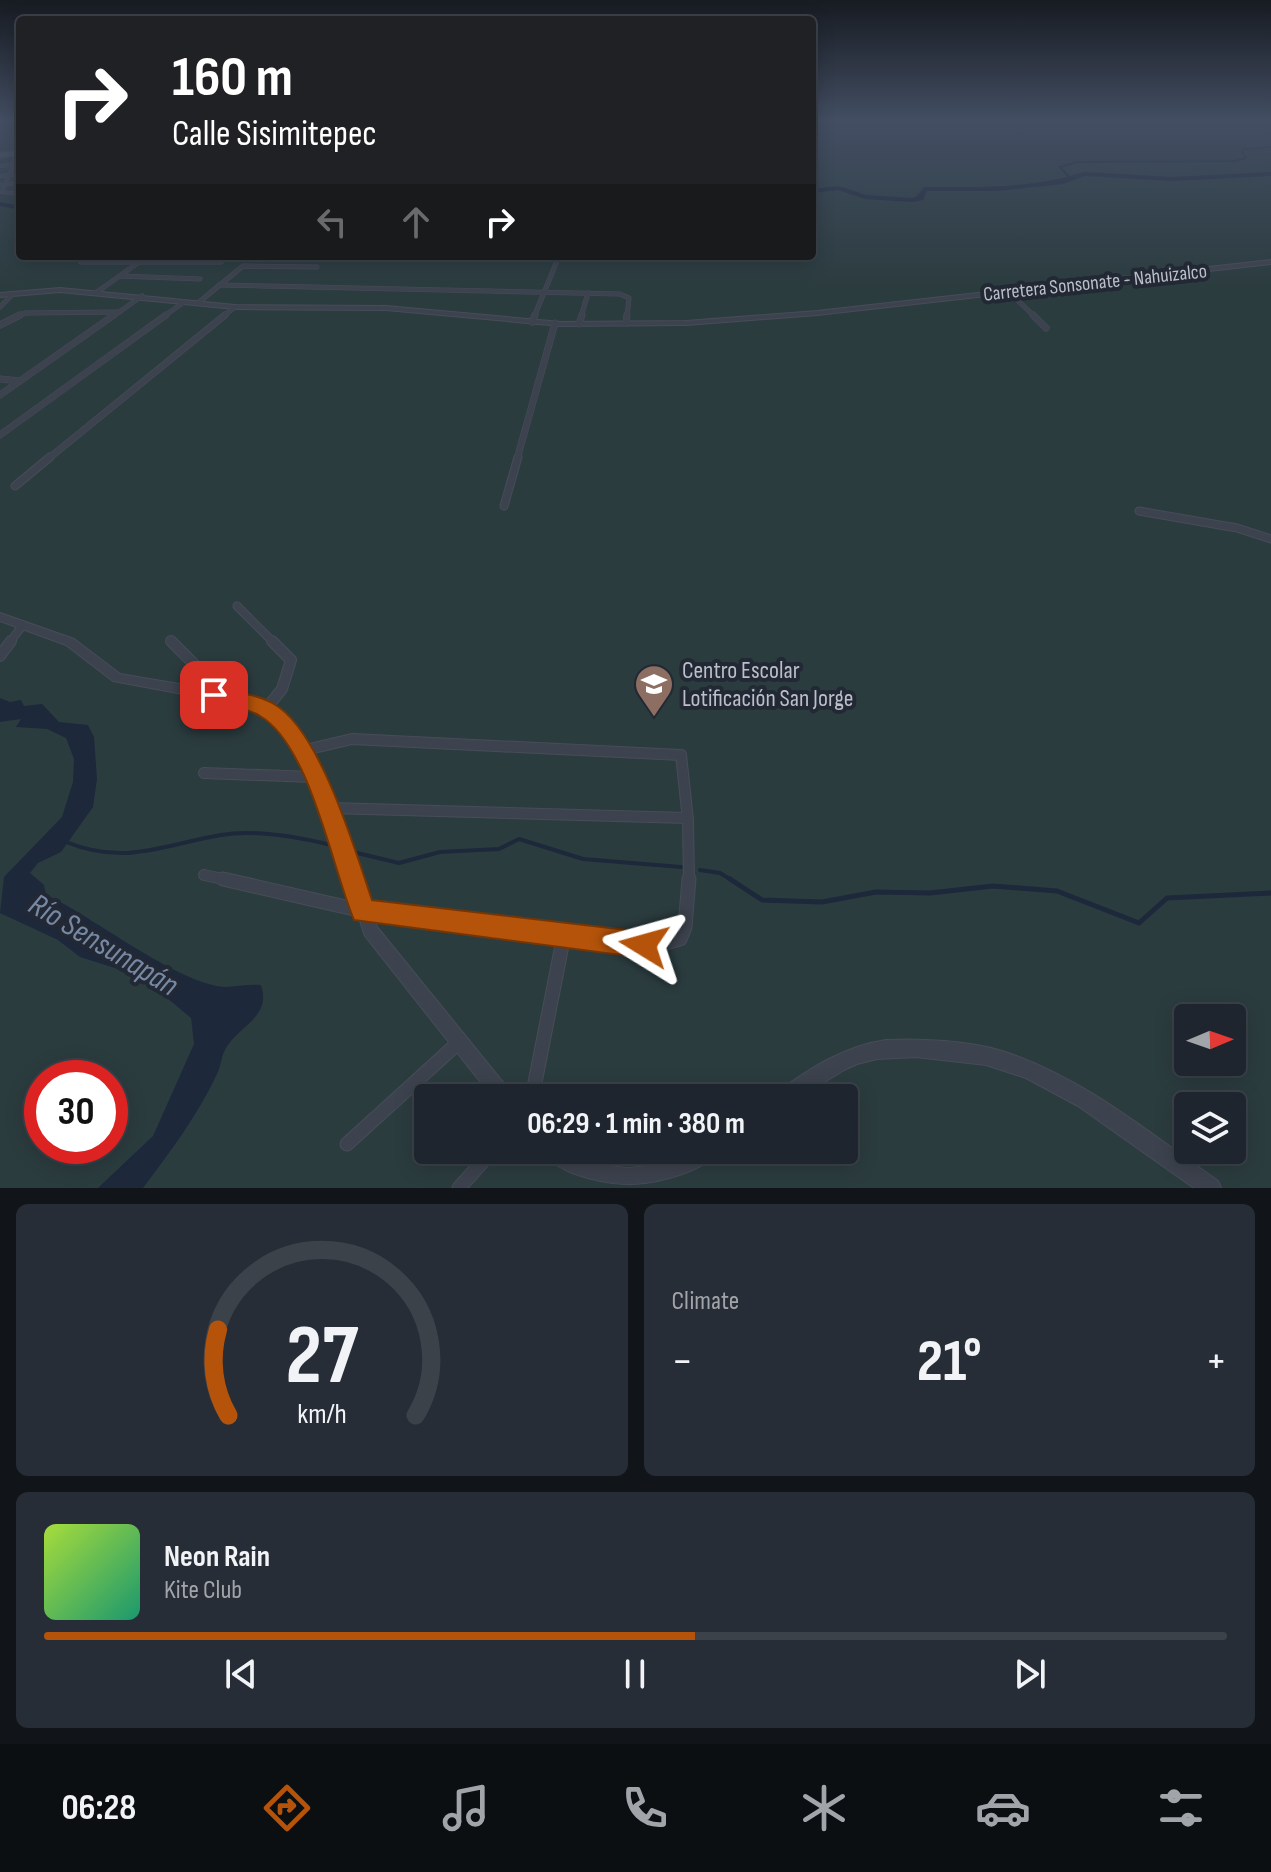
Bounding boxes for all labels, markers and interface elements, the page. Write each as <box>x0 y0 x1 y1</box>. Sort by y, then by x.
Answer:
text: 160 m <box>172 45 293 112</box>
icon: right <box>40 48 144 152</box>
text: Calle Sisimitepec <box>172 113 377 156</box>
icon: left <box>310 200 354 244</box>
icon: ahead <box>394 200 438 244</box>
icon: right <box>478 200 522 244</box>
street label: Carretera Sonsonate - Nahuizalco <box>982 259 1208 307</box>
place label: Centro Escolar Lotificación San Jorge <box>682 656 853 713</box>
pin <box>180 661 248 729</box>
school or university icon: Centro Escolar Lotificación San Jorge <box>633 663 675 718</box>
icon: arrive <box>192 673 236 717</box>
water label: Río Sensunapán <box>21 885 185 1005</box>
position arrow <box>602 903 686 987</box>
north arrow <box>1174 1004 1246 1076</box>
map controls <box>1174 1004 1246 1164</box>
speed limit sign: 30 <box>24 1060 128 1164</box>
button: layers <box>1174 1092 1246 1164</box>
text: 06:29 · 1 min · 380 m <box>527 1106 745 1142</box>
text: Climate <box>672 1286 739 1317</box>
text: 27 <box>285 1307 359 1407</box>
text: 21° <box>917 1326 982 1398</box>
text: − <box>672 1335 693 1388</box>
text: + <box>1205 1335 1227 1388</box>
text: km/h <box>297 1397 346 1432</box>
text: Neon Rain <box>164 1539 270 1575</box>
text: Kite Club <box>164 1575 242 1606</box>
icon: previous <box>219 1652 263 1696</box>
icon: pause <box>613 1652 657 1696</box>
icon: next <box>1008 1652 1052 1696</box>
icon: directions <box>259 1780 315 1836</box>
icon: music <box>438 1780 494 1836</box>
icon: phone <box>617 1780 673 1836</box>
icon: climate <box>796 1780 852 1836</box>
icon: car <box>975 1780 1031 1836</box>
icon: filters <box>1153 1780 1209 1836</box>
text: 06:28 <box>61 1787 136 1830</box>

